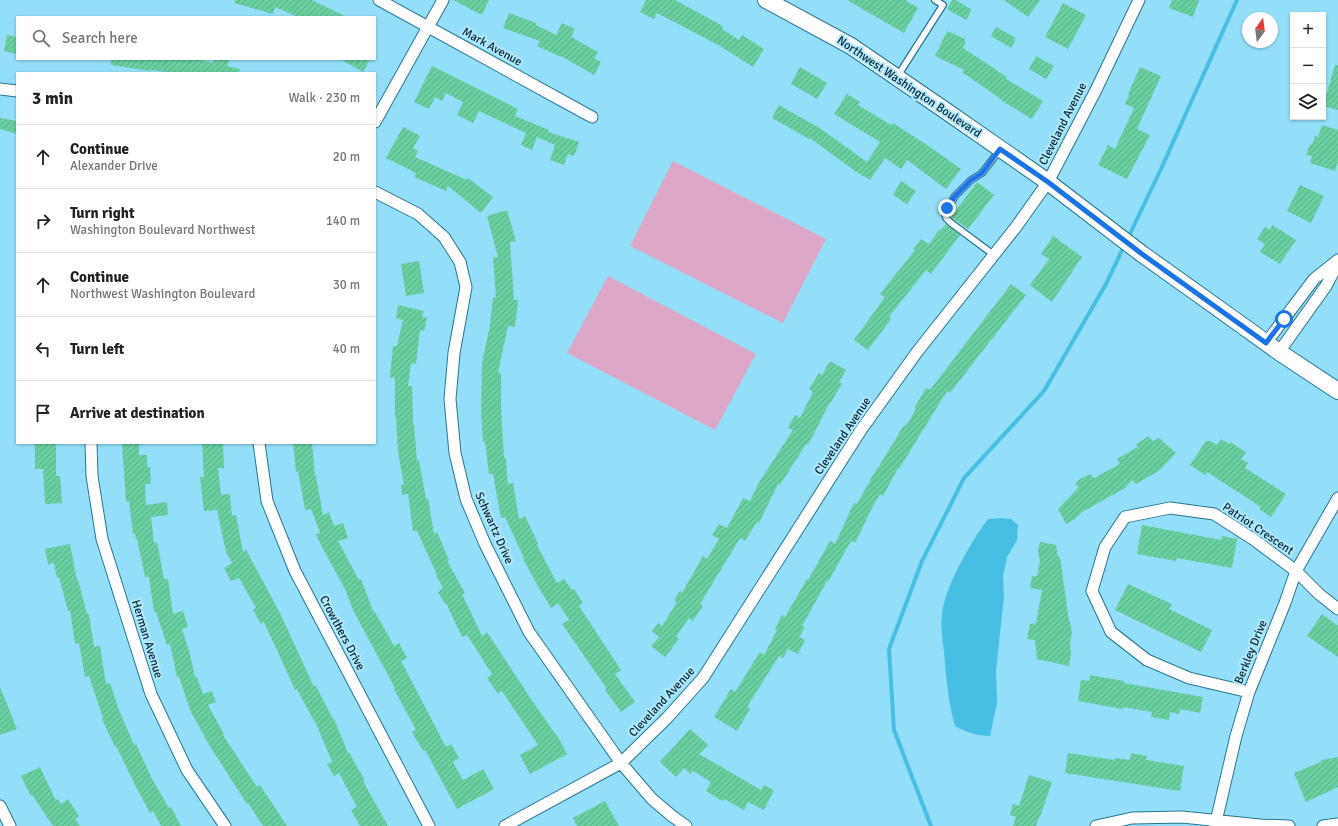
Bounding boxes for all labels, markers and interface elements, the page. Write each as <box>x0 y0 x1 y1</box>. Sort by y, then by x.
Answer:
north arrow <box>1242 12 1278 48</box>
map controls <box>1290 12 1326 120</box>
button: + <box>1290 12 1326 48</box>
search box <box>16 16 376 60</box>
street label: Mark Avenue <box>459 24 525 70</box>
icon: search <box>30 27 52 49</box>
text: Search here <box>62 29 138 47</box>
street label: Northwest Washington Boulevard <box>834 33 984 141</box>
button: − <box>1290 48 1326 84</box>
street label: Cleveland Avenue <box>1036 80 1090 168</box>
button: layers <box>1290 84 1326 120</box>
text: 3 min <box>32 88 73 109</box>
text: Walk · 230 m <box>289 90 360 106</box>
text: Continue <box>70 140 129 158</box>
icon: ahead <box>32 146 54 168</box>
text: 20 m <box>333 149 360 165</box>
text: Alexander Drive <box>70 158 158 174</box>
route end <box>938 199 956 217</box>
text: Turn right <box>70 204 135 222</box>
icon: right <box>32 210 54 232</box>
text: 140 m <box>326 213 360 229</box>
text: Washington Boulevard Northwest <box>70 222 255 238</box>
text: Continue <box>70 268 129 286</box>
icon: ahead <box>32 274 54 296</box>
text: 30 m <box>333 277 360 293</box>
text: Northwest Washington Boulevard <box>70 286 255 302</box>
route start <box>1275 310 1293 328</box>
icon: left <box>32 338 54 360</box>
text: Turn left <box>70 340 124 358</box>
text: 40 m <box>333 341 360 357</box>
street label: Cleveland Avenue <box>811 394 875 478</box>
icon: arrive <box>32 402 54 424</box>
text: Arrive at destination <box>70 404 205 422</box>
street label: Schwartz Drive <box>471 490 517 566</box>
street label: Patriot Crescent <box>1220 500 1296 558</box>
street label: Crowthers Drive <box>316 593 368 673</box>
street label: Herman Avenue <box>128 598 166 680</box>
street label: Berkley Drive <box>1231 618 1271 686</box>
street label: Cleveland Avenue <box>626 664 698 740</box>

